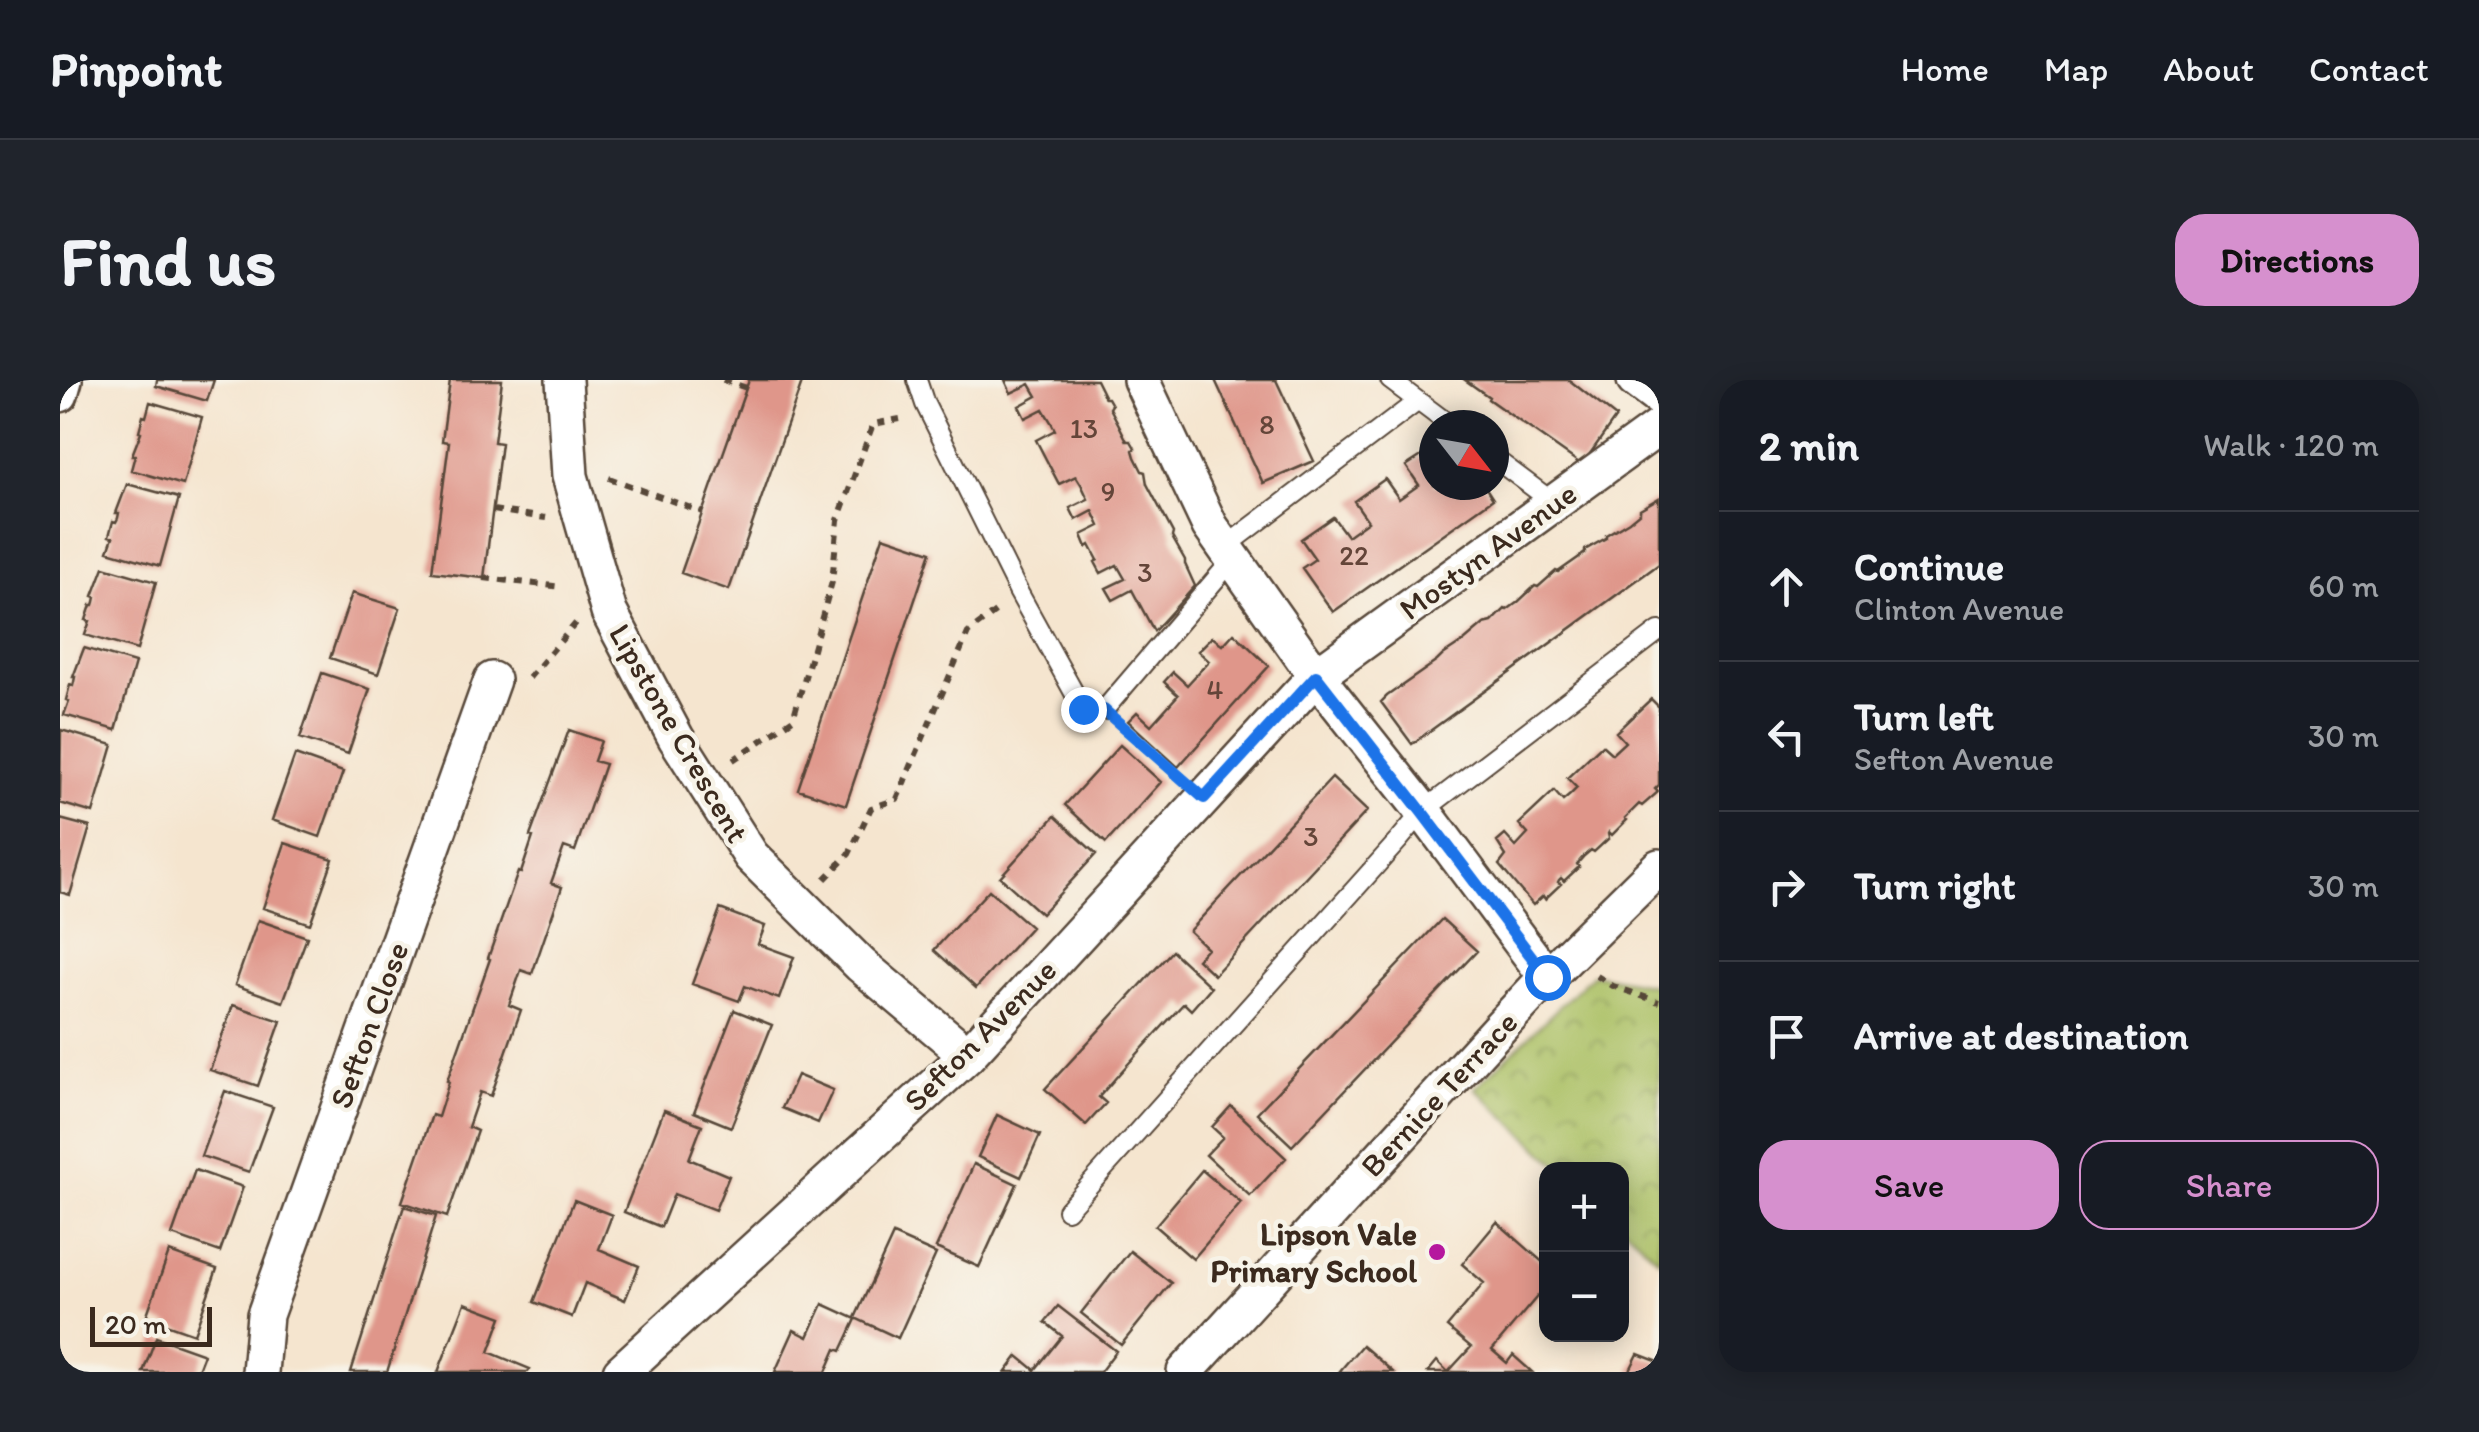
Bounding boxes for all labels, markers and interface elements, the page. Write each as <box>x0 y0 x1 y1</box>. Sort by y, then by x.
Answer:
text: Pinpoint <box>50 40 222 98</box>
text: Home <box>1901 48 1989 90</box>
text: Map <box>2044 48 2108 90</box>
text: About <box>2163 48 2254 90</box>
text: Contact <box>2309 48 2429 90</box>
button: Directions <box>2175 214 2419 306</box>
text: Find us <box>60 218 276 303</box>
house number: 8 <box>1259 407 1275 441</box>
north arrow <box>1419 410 1509 500</box>
house number: 13 <box>1070 411 1098 445</box>
text: 2 min <box>1759 420 1859 471</box>
text: Walk · 120 m <box>2203 426 2379 464</box>
house number: 9 <box>1101 474 1115 508</box>
street label: Mostyn Avenue <box>1392 474 1584 628</box>
house number: 22 <box>1339 538 1369 572</box>
text: Continue <box>1854 544 2004 590</box>
house number: 3 <box>1137 555 1153 589</box>
icon: ahead <box>1759 559 1814 614</box>
text: 60 m <box>2308 567 2379 605</box>
text: Clinton Avenue <box>1854 590 2064 628</box>
street label: Lipstone Crescent <box>601 617 757 849</box>
house number: 4 <box>1207 672 1224 706</box>
route end <box>1061 687 1107 733</box>
text: Turn left <box>1854 694 1994 740</box>
icon: left <box>1759 709 1814 764</box>
text: 30 m <box>2308 717 2379 755</box>
text: Sefton Avenue <box>1854 740 2054 778</box>
house number: 3 <box>1303 819 1319 853</box>
icon: right <box>1759 859 1814 914</box>
text: Turn right <box>1854 863 2016 909</box>
text: 30 m <box>2308 867 2379 905</box>
street label: Sefton Close <box>321 937 417 1113</box>
street label: Sefton Avenue <box>896 951 1064 1119</box>
route start <box>1525 955 1571 1001</box>
street label: Bernice Terrace <box>1353 1003 1525 1185</box>
icon: arrive <box>1759 1009 1814 1064</box>
text: Arrive at destination <box>1854 1013 2189 1059</box>
button: Save <box>1759 1140 2059 1230</box>
button: Share <box>2079 1140 2379 1230</box>
map controls <box>1539 1162 1629 1342</box>
button: + <box>1539 1162 1629 1252</box>
place label: Lipson Vale Primary School <box>1210 1215 1418 1290</box>
marker: Lipson Vale Primary School <box>1426 1241 1448 1263</box>
button: − <box>1539 1252 1629 1342</box>
scale bar <box>90 1302 212 1346</box>
text: 20 m <box>105 1307 167 1341</box>

